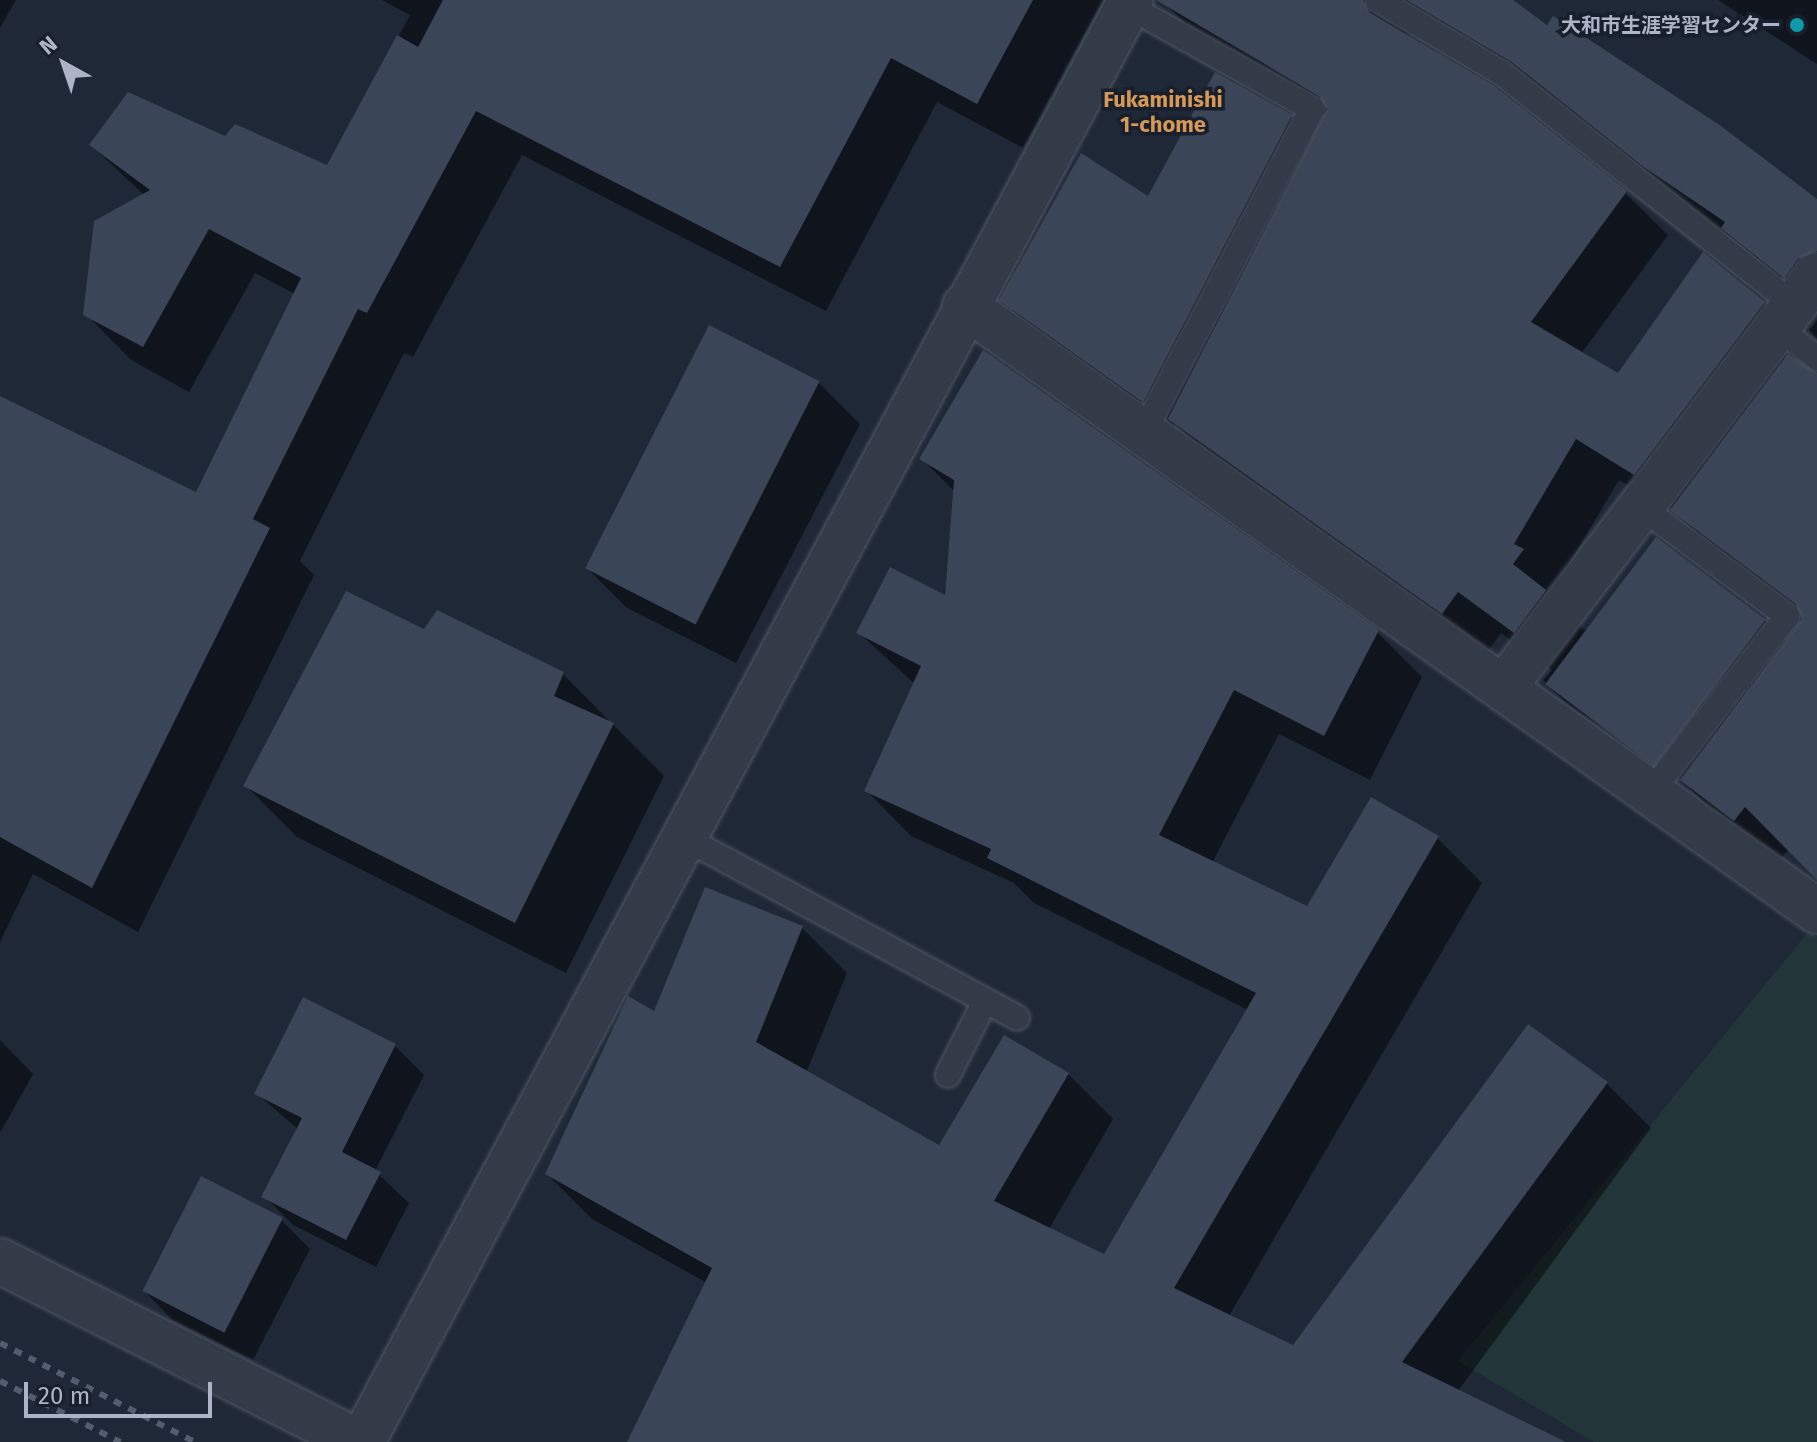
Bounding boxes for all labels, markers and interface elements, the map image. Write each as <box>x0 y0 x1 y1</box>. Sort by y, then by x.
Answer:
place label: 大和市生涯学習センター <box>1561 13 1781 37</box>
marker: 大和市生涯学習センター <box>1788 16 1806 34</box>
north arrow <box>24 24 104 104</box>
text: N <box>34 30 63 60</box>
district label: Fukaminishi 1-chome <box>1103 86 1223 138</box>
scale bar <box>28 1366 216 1416</box>
text: 20 m <box>38 1382 90 1410</box>

